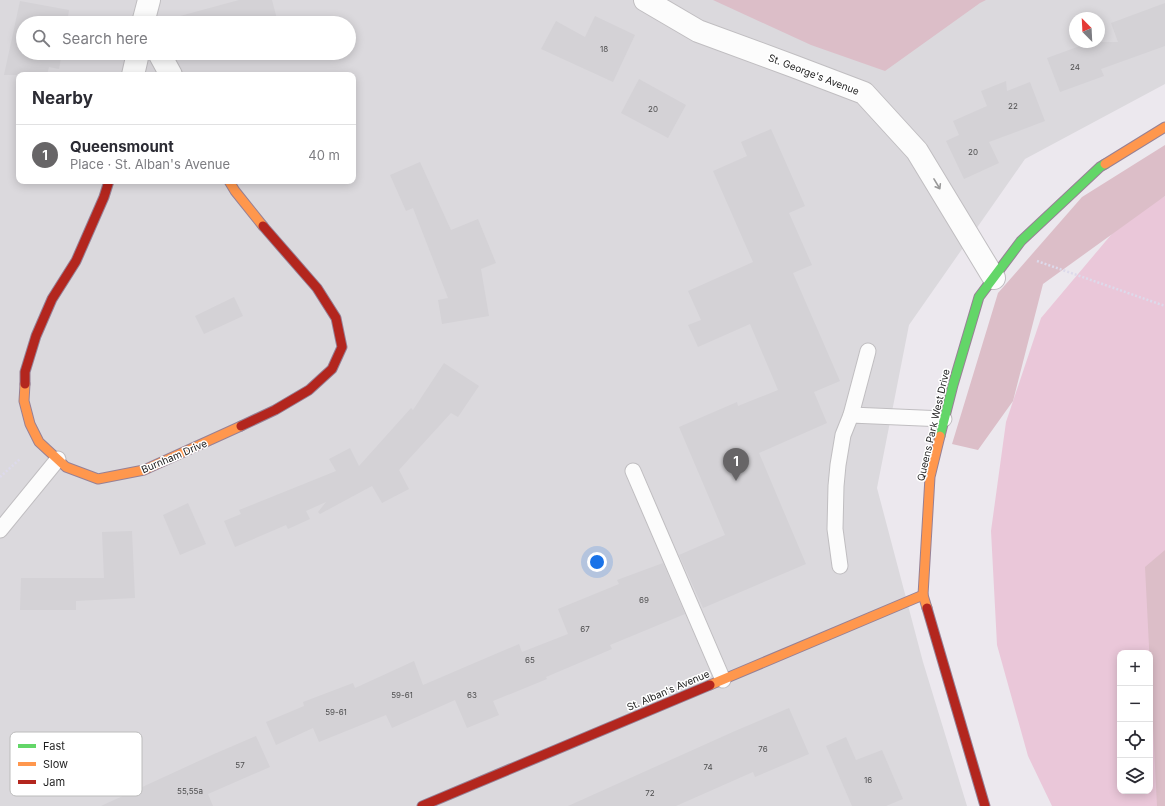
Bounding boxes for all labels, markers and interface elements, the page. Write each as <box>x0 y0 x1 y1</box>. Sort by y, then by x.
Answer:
north arrow <box>1069 12 1105 48</box>
search box <box>16 16 356 60</box>
icon: search <box>30 27 52 49</box>
text: Search here <box>62 29 148 48</box>
house number: 18 <box>600 44 608 54</box>
street label: St. George's Avenue <box>767 51 861 97</box>
house number: 24 <box>1070 62 1080 72</box>
text: Nearby <box>32 88 93 108</box>
house number: 22 <box>1008 101 1018 111</box>
house number: 20 <box>648 104 658 114</box>
text: Queensmount <box>70 137 174 156</box>
text: 1 <box>42 147 48 163</box>
text: 40 m <box>308 147 340 163</box>
house number: 20 <box>968 147 978 157</box>
text: Place · St. Alban's Avenue <box>70 156 230 172</box>
one-way arrow <box>933 178 941 189</box>
street label: Queens Park West Drive <box>914 368 952 482</box>
street label: Burnham Drive <box>139 437 209 475</box>
pin: 1 <box>723 448 749 481</box>
your location <box>587 552 607 572</box>
house number: 69 <box>639 595 649 605</box>
house number: 67 <box>580 624 590 634</box>
map controls <box>1117 650 1153 794</box>
button: + <box>1117 650 1153 686</box>
house number: 65 <box>525 655 535 665</box>
street label: St. Alban's Avenue <box>625 667 711 713</box>
button: − <box>1117 686 1153 722</box>
house number: 59-61 <box>391 690 413 700</box>
house number: 63 <box>467 690 477 700</box>
house number: 59-61 <box>325 707 347 717</box>
button: locate <box>1117 722 1153 758</box>
legend <box>10 732 142 796</box>
text: Fast <box>43 739 65 753</box>
house number: 76 <box>758 744 768 754</box>
text: Slow <box>43 757 68 771</box>
button: layers <box>1117 758 1153 794</box>
house number: 57 <box>235 760 245 770</box>
house number: 74 <box>703 762 713 772</box>
text: Jam <box>43 775 65 789</box>
house number: 16 <box>864 775 872 785</box>
house number: 55,55a <box>177 786 203 796</box>
house number: 72 <box>645 788 655 798</box>

